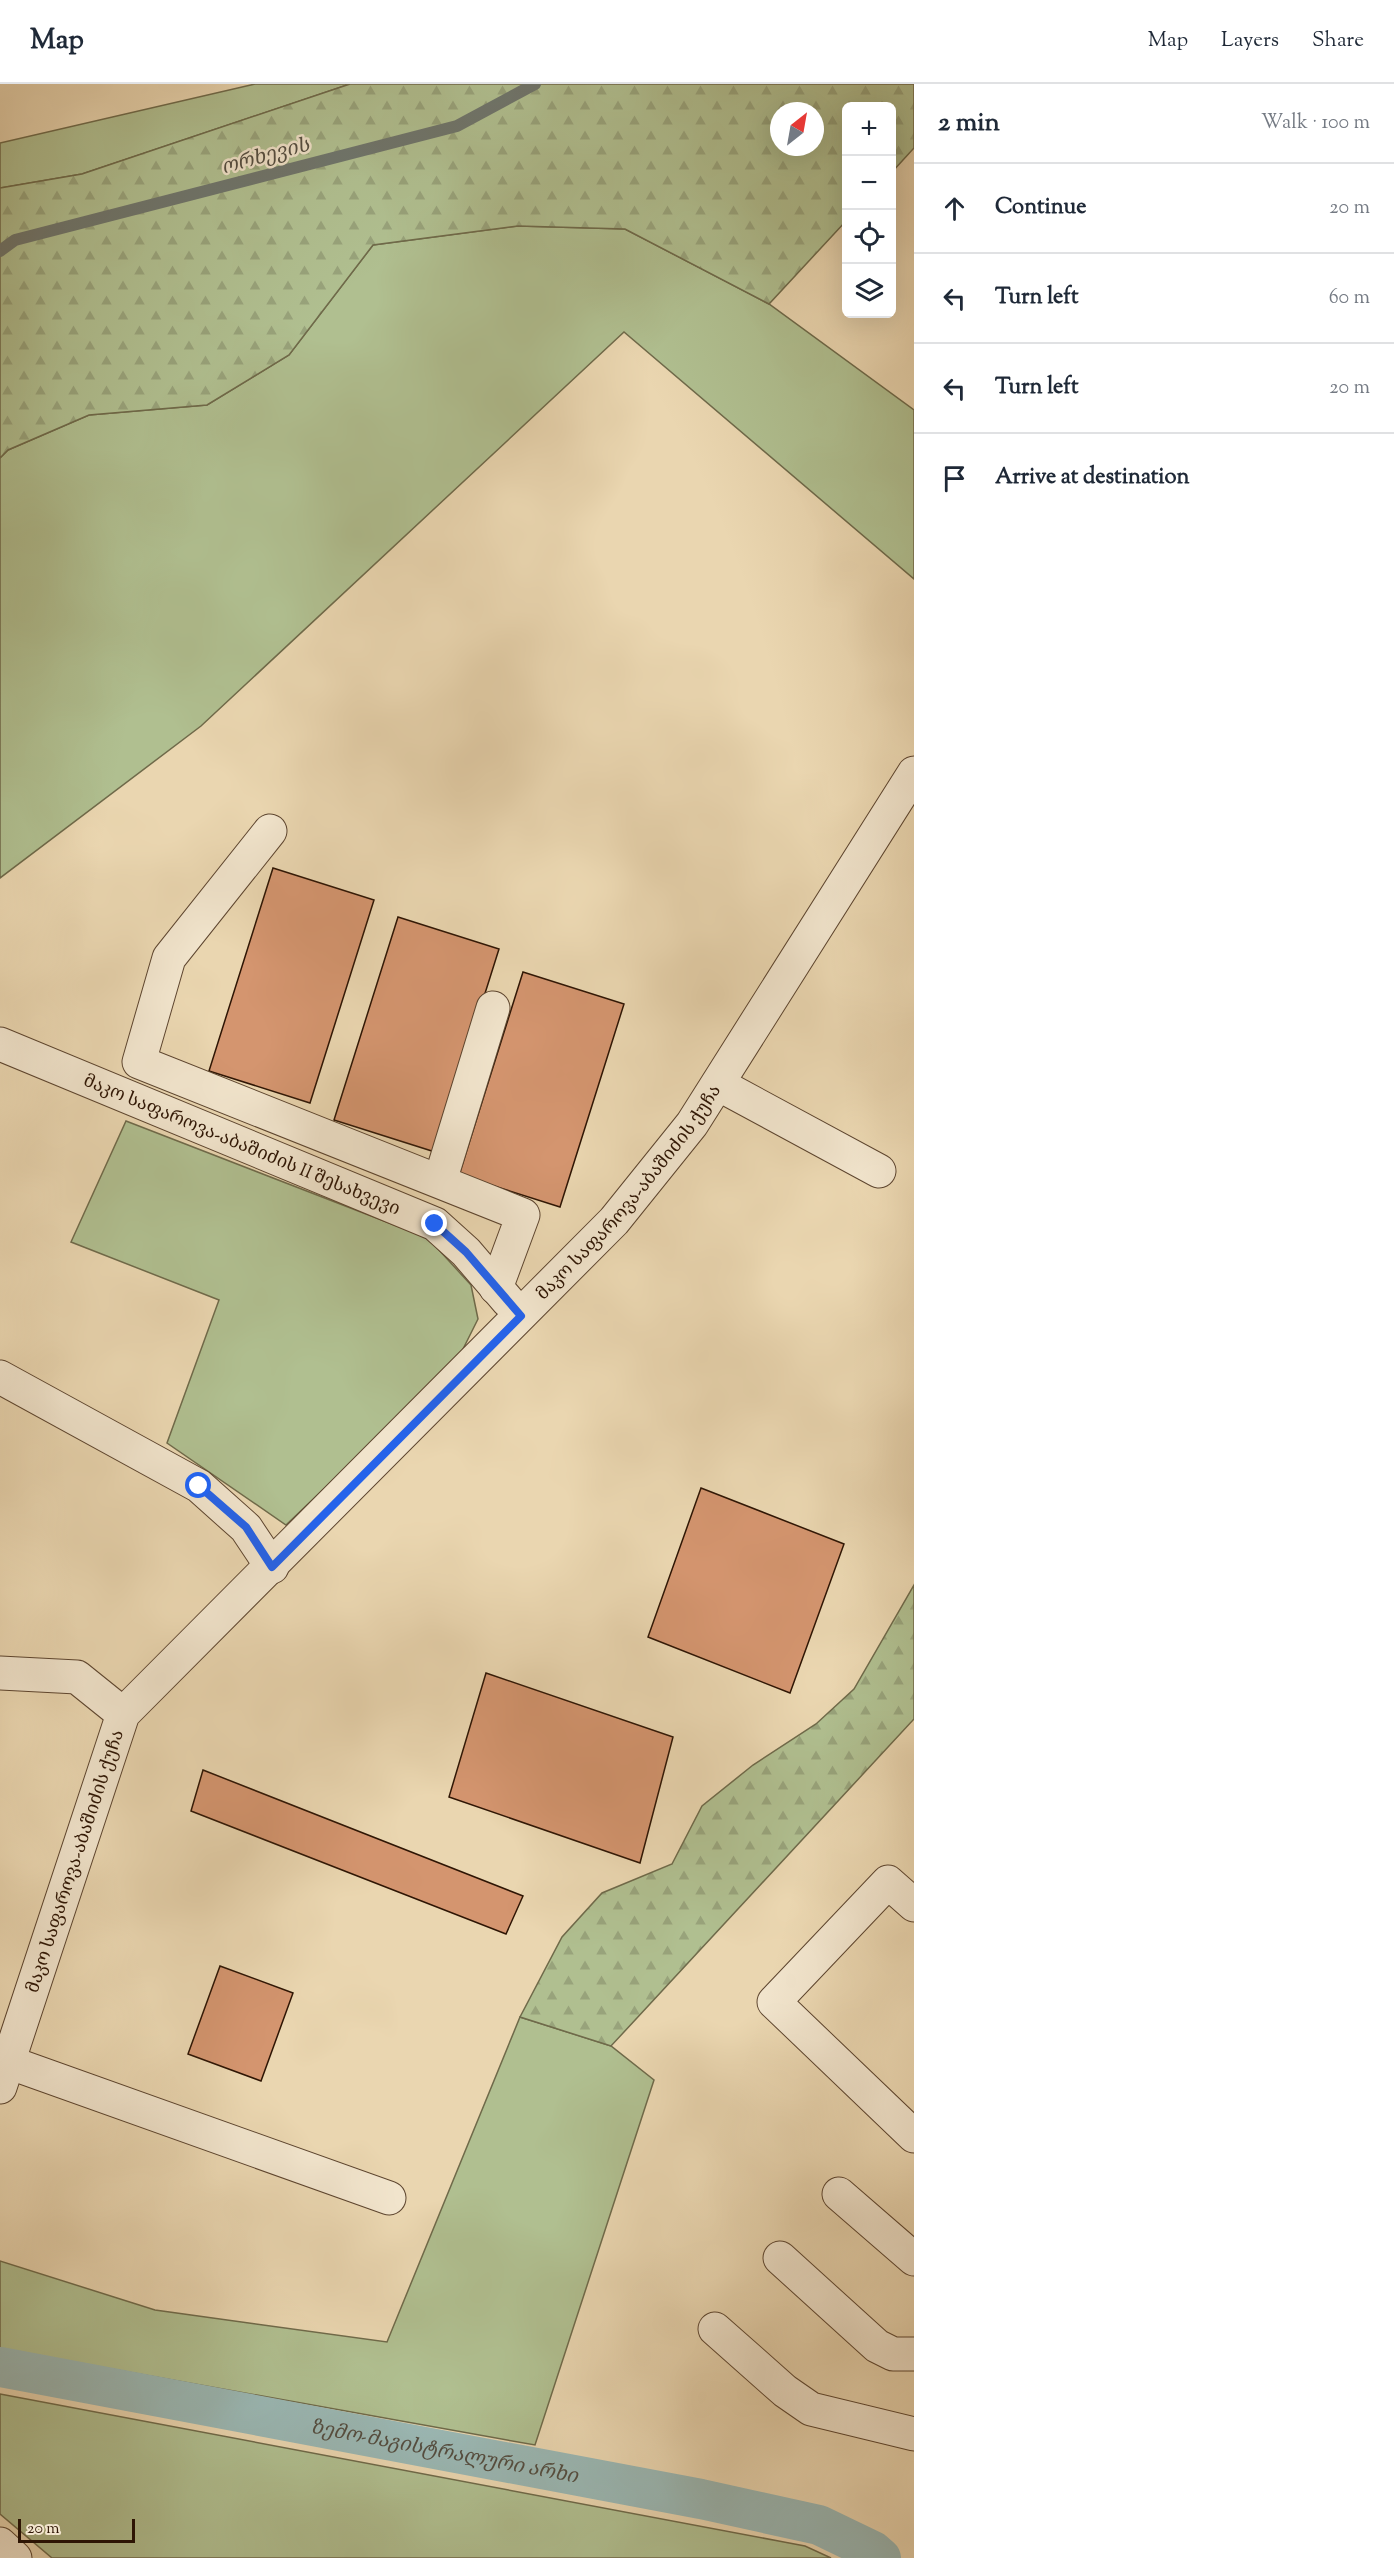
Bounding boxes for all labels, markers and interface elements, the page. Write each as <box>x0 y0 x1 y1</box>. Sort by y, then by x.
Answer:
text: Map <box>30 21 84 61</box>
text: Map <box>1148 26 1188 56</box>
text: Layers <box>1221 26 1279 56</box>
text: Share <box>1312 26 1364 56</box>
north arrow <box>770 102 824 156</box>
map controls <box>842 102 896 318</box>
button: + <box>842 102 896 156</box>
text: 2 min <box>938 105 1000 142</box>
text: Walk · 100 m <box>1261 109 1370 138</box>
water label: ორხევის <box>218 132 314 183</box>
button: − <box>842 156 896 210</box>
icon: ahead <box>938 192 971 225</box>
text: Continue <box>995 192 1086 224</box>
text: 20 m <box>1329 194 1370 223</box>
button: locate <box>842 210 896 264</box>
button: layers <box>842 264 896 318</box>
icon: left <box>938 282 971 315</box>
text: Turn left <box>995 282 1078 314</box>
text: 60 m <box>1329 284 1370 313</box>
icon: left <box>938 372 971 405</box>
text: Turn left <box>995 372 1078 404</box>
text: 20 m <box>1329 374 1370 403</box>
icon: arrive <box>938 462 971 495</box>
text: Arrive at destination <box>995 462 1190 494</box>
street label: მაკო საფაროვა-აბაშიძის II შესახვევი <box>79 1069 404 1223</box>
street label: მაკო საფაროვა-აბაშიძის ქუჩა <box>531 1080 729 1307</box>
route end <box>421 1210 447 1236</box>
route start <box>185 1472 211 1498</box>
street label: მაკო საფაროვა-აბაშიძის ქუჩა <box>21 1727 132 1996</box>
water label: ზემო-მაგისტრალური არხი <box>308 2414 582 2493</box>
scale bar <box>18 2516 135 2544</box>
text: 20 m <box>27 2518 60 2541</box>

